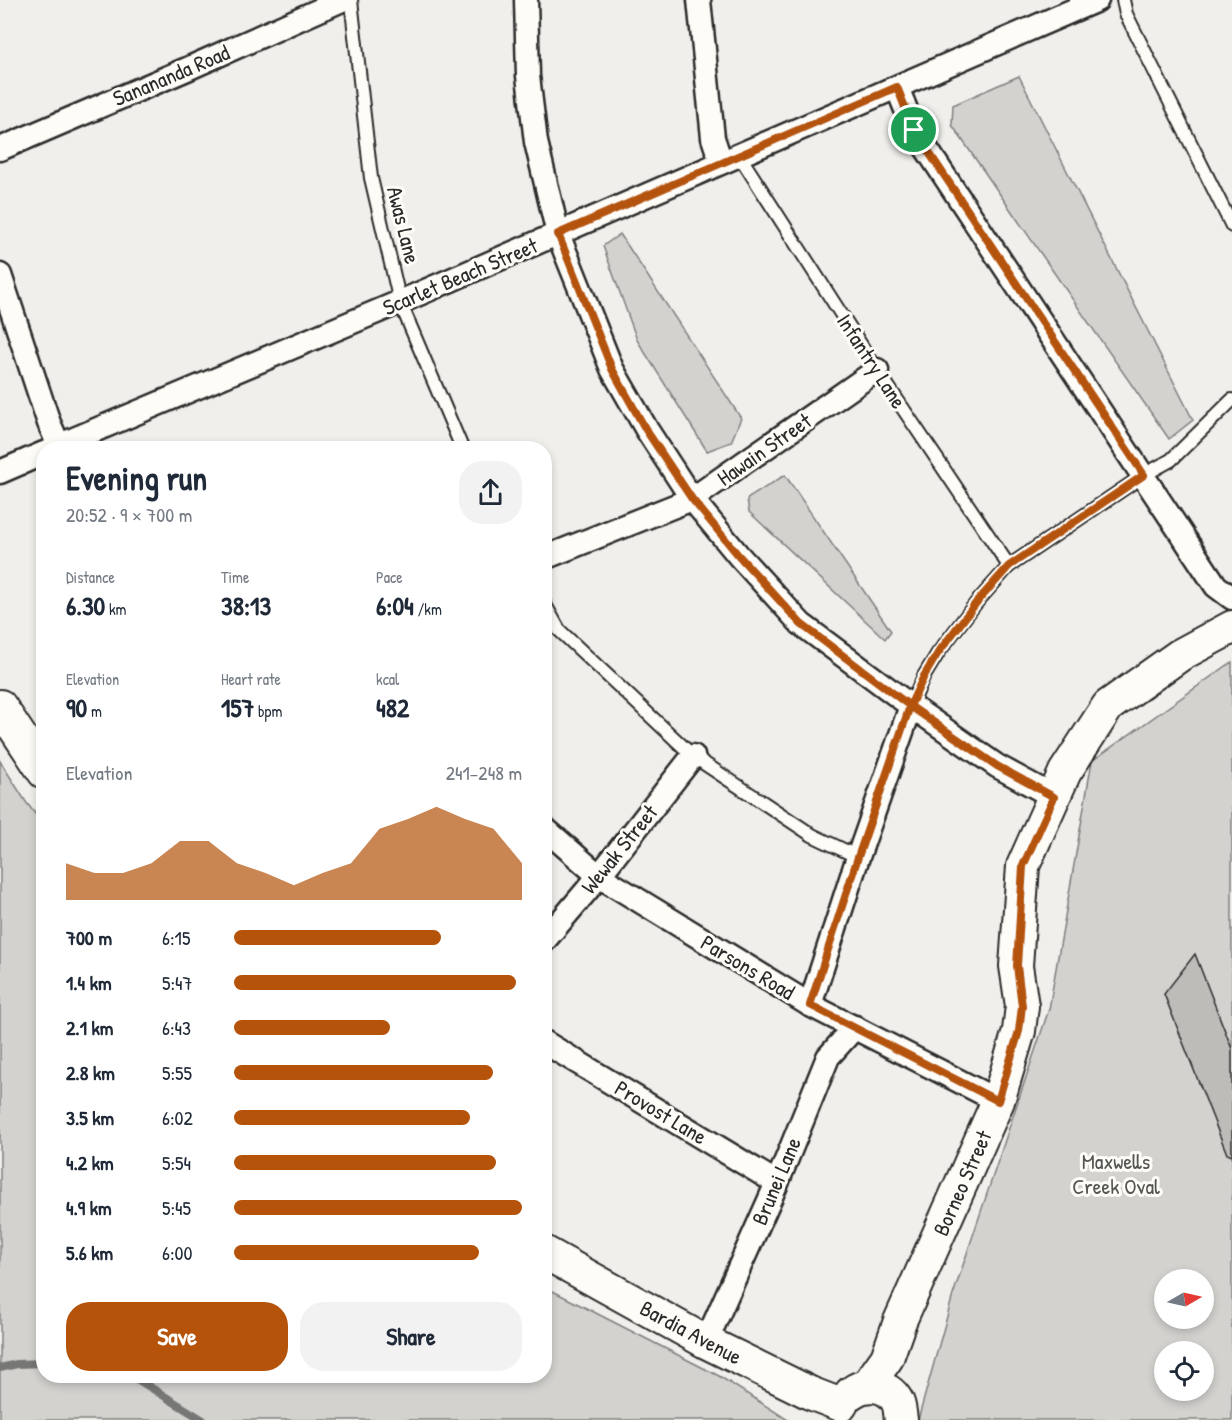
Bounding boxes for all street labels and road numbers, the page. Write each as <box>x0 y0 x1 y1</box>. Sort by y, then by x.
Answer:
street label: Sanananda Road <box>108 37 234 113</box>
street label: Awas Lane <box>380 183 428 267</box>
street label: Scarlet Beach Street <box>378 230 542 322</box>
street label: Infantry Lane <box>830 308 914 414</box>
street label: Hawain Street <box>711 405 818 493</box>
street label: Wewak Street <box>574 798 664 900</box>
street label: Parsons Road <box>695 927 801 1007</box>
street label: Provost Lane <box>609 1073 713 1151</box>
street label: Borneo Street <box>925 1125 999 1240</box>
street label: Brunei Lane <box>744 1132 808 1229</box>
street label: Bardia Avenue <box>635 1293 747 1371</box>

